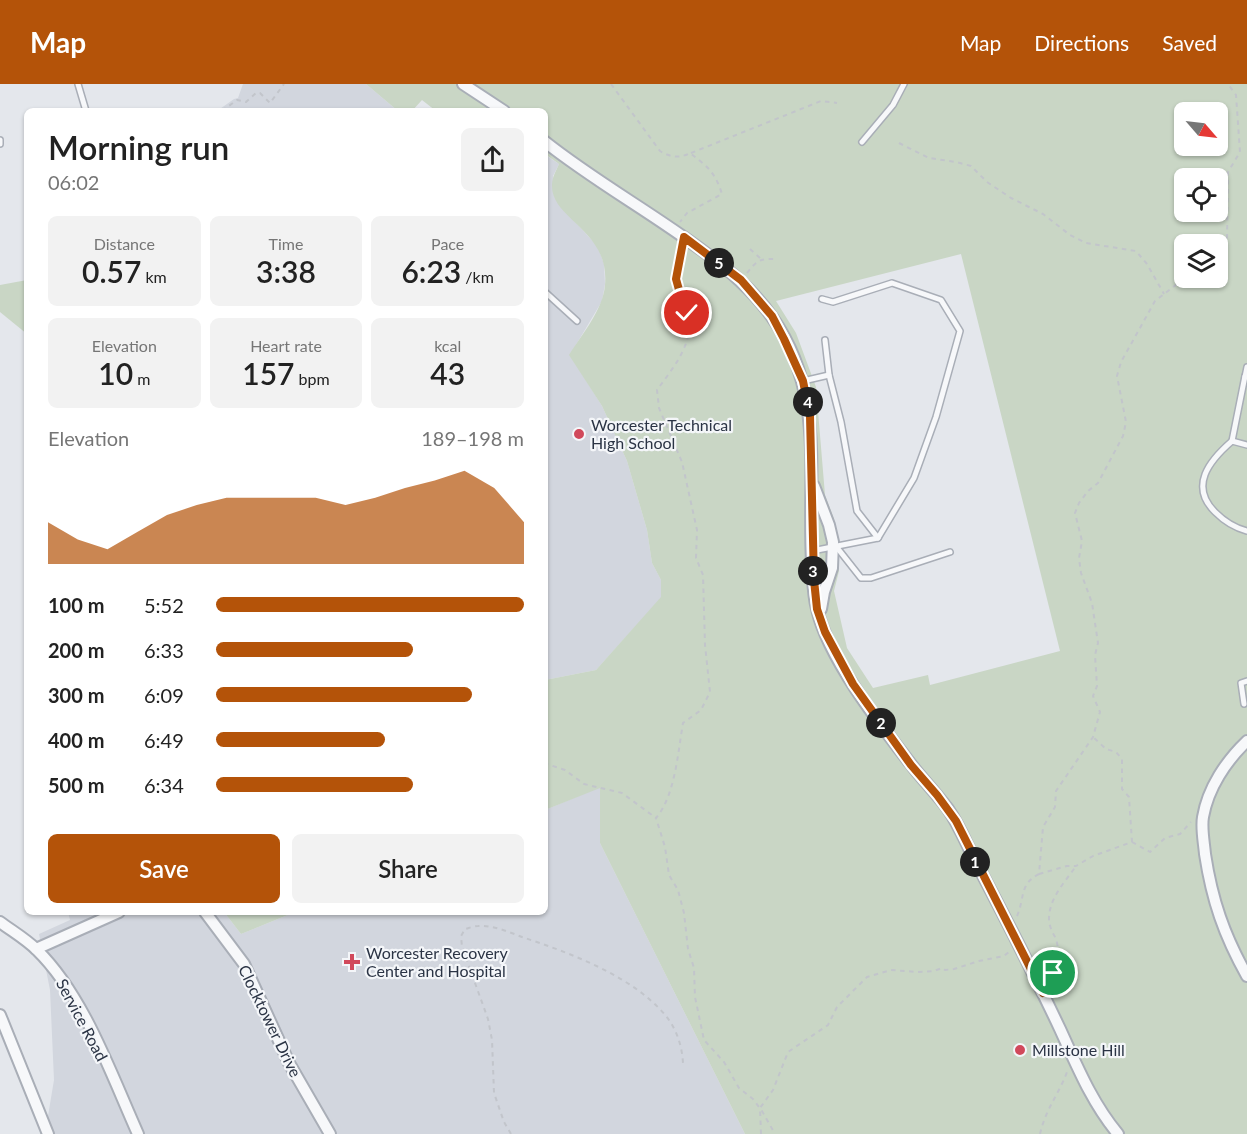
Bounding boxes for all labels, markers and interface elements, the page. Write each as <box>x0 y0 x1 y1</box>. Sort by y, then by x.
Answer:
text: Map <box>30 25 86 59</box>
text: Map <box>960 30 1001 55</box>
text: Directions <box>1034 30 1129 55</box>
text: Saved <box>1162 30 1217 55</box>
north arrow <box>1174 102 1228 156</box>
map controls <box>1174 102 1228 288</box>
text: Morning run <box>48 127 229 167</box>
button: share <box>461 128 524 191</box>
button: locate <box>1174 168 1228 222</box>
text: 06:02 <box>48 170 99 194</box>
text: Distance <box>94 234 155 253</box>
text: Time <box>269 234 303 253</box>
text: Pace <box>431 234 464 253</box>
button: layers <box>1174 234 1228 288</box>
pin: 5 <box>704 248 734 278</box>
text: 0.57 <box>82 253 141 289</box>
text: 3:38 <box>256 253 316 289</box>
text: 6:23 <box>401 253 461 289</box>
text: 5 <box>714 253 724 272</box>
text: km <box>141 267 167 286</box>
text: /km <box>461 267 494 286</box>
pin <box>661 287 712 338</box>
icon: check <box>670 296 703 329</box>
text: Elevation <box>92 336 157 355</box>
text: Heart rate <box>250 336 322 355</box>
text: kcal <box>434 336 461 355</box>
text: 10 <box>98 355 133 391</box>
text: 157 <box>242 355 295 391</box>
text: 43 <box>430 355 465 391</box>
text: m <box>133 369 150 388</box>
text: bpm <box>295 369 330 388</box>
pin: 4 <box>793 387 823 417</box>
text: 4 <box>803 392 813 411</box>
place label: Worcester Technical High School <box>591 415 732 452</box>
text: Elevation <box>48 426 129 450</box>
text: 189–198 m <box>421 426 524 450</box>
marker: Worcester Technical High School <box>572 427 586 441</box>
pin: 3 <box>798 556 828 586</box>
text: 3 <box>808 561 818 580</box>
text: 100 m <box>48 593 104 617</box>
text: 5:52 <box>144 593 184 617</box>
text: 200 m <box>48 638 104 662</box>
text: 6:33 <box>144 638 184 662</box>
text: 300 m <box>48 683 104 707</box>
text: 6:09 <box>144 683 184 707</box>
pin: 2 <box>866 708 896 738</box>
text: 2 <box>876 713 886 732</box>
text: 400 m <box>48 728 104 752</box>
text: 6:49 <box>144 728 184 752</box>
text: 500 m <box>48 773 104 797</box>
text: 6:34 <box>144 773 184 797</box>
button: Save <box>48 834 280 903</box>
button: Share <box>292 834 524 903</box>
pin: 1 <box>960 847 990 877</box>
text: 1 <box>970 852 980 871</box>
place label: Worcester Recovery Center and Hospital <box>366 943 508 980</box>
pin <box>1027 947 1078 998</box>
marker: Worcester Recovery Center and Hospital <box>343 953 361 971</box>
icon: arrive <box>1036 956 1069 989</box>
street label: Clocktower Drive <box>235 962 306 1080</box>
street label: Service Road <box>53 975 112 1064</box>
place label: Millstone Hill <box>1032 1040 1125 1059</box>
marker: Millstone Hill <box>1013 1043 1027 1057</box>

